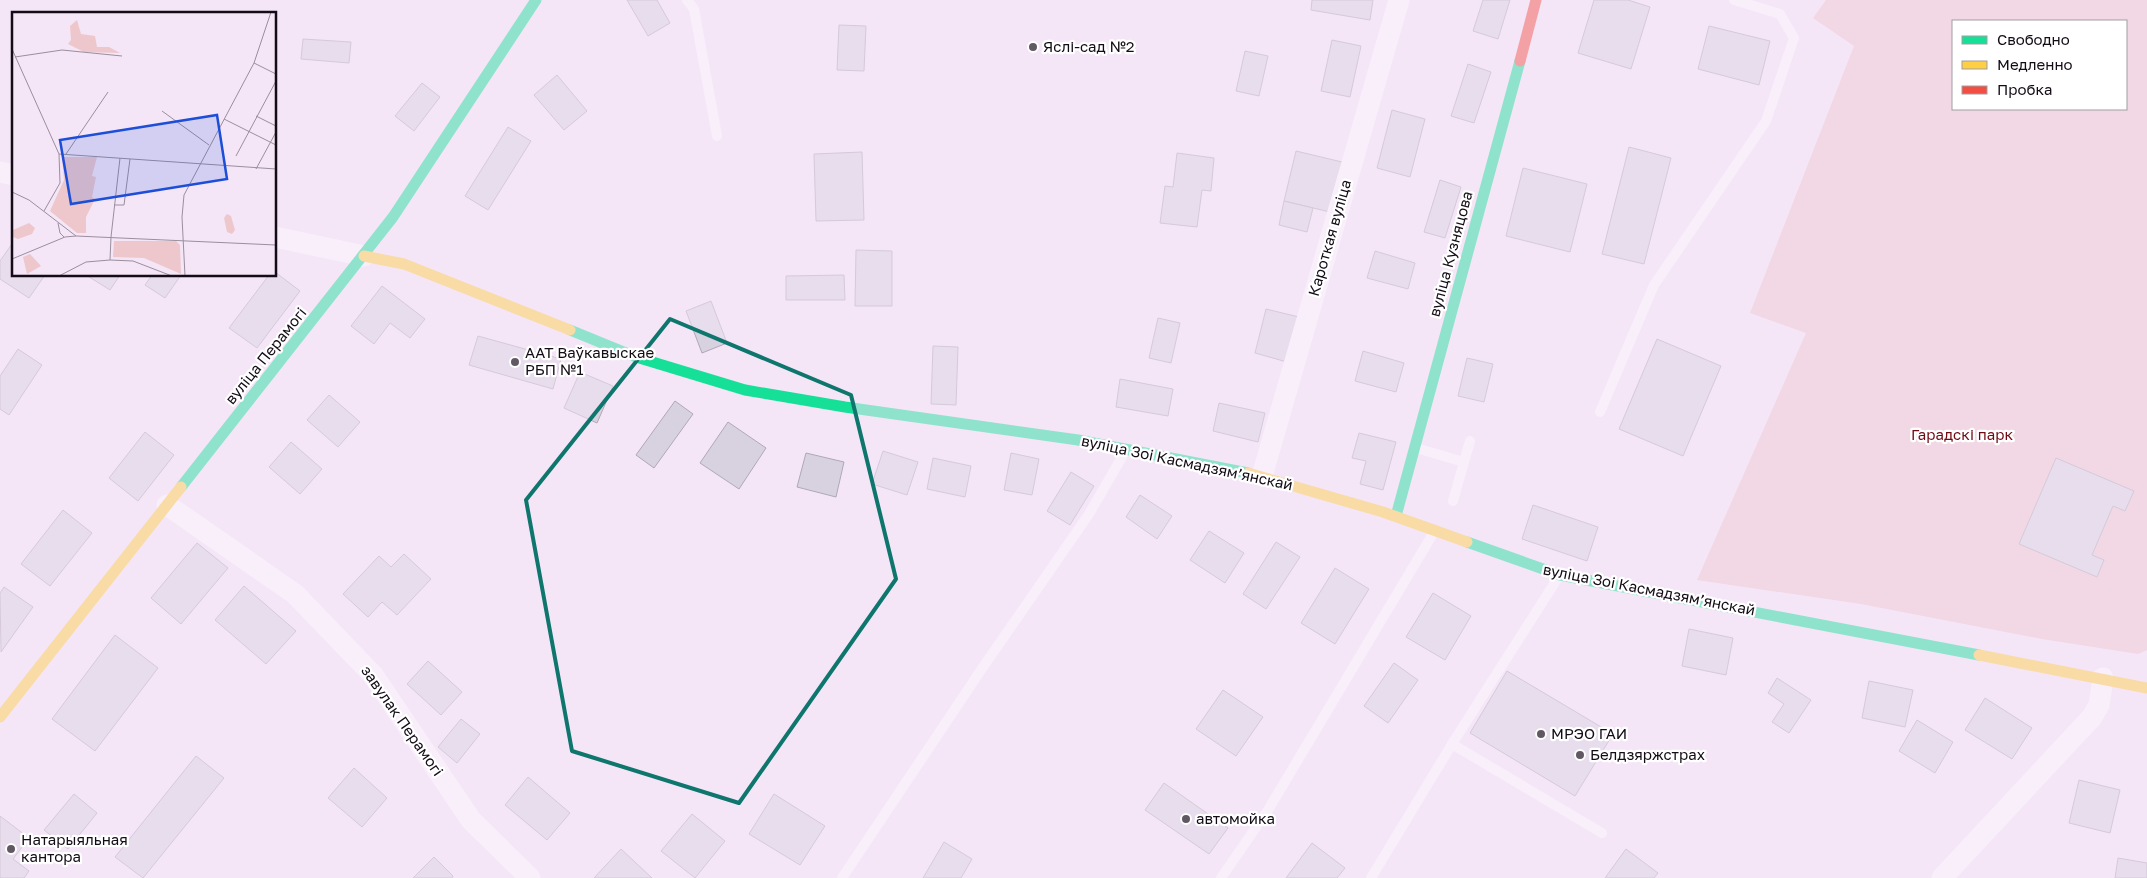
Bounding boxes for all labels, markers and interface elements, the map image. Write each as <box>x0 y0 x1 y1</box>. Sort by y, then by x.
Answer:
inset map <box>12 12 276 276</box>
legend <box>1952 20 2127 110</box>
text: Свободно <box>1997 30 2070 48</box>
place label: Яслі-сад №2 <box>1043 37 1135 55</box>
marker: Яслі-сад №2 <box>1027 41 1039 53</box>
text: Медленно <box>1997 55 2073 73</box>
text: Пробка <box>1997 80 2052 98</box>
street label: Кароткая вуліца <box>1304 177 1354 298</box>
street label: вуліца Кузняцова <box>1425 189 1475 319</box>
street label: вуліца Перамогі <box>221 303 310 407</box>
place label: ААТ Ваўкавыскае РБП №1 <box>525 343 654 378</box>
marker: ААТ Ваўкавыскае РБП №1 <box>509 356 521 368</box>
park label: Гарадскі парк <box>1911 425 2013 443</box>
street label: вуліца Зоі Касмадзямʼянскай <box>1080 431 1295 493</box>
street label: вуліца Зоі Касмадзямʼянскай <box>1542 560 1757 618</box>
street label: завулак Перамогі <box>358 662 448 779</box>
place label: МРЭО ГАИ <box>1551 724 1627 742</box>
marker: МРЭО ГАИ <box>1535 728 1547 740</box>
place label: Белдзяржстрах <box>1590 745 1705 763</box>
marker: Белдзяржстрах <box>1574 749 1586 761</box>
place label: автомойка <box>1196 809 1275 827</box>
marker: автомойка <box>1180 813 1192 825</box>
place label: Натарыяльная кантора <box>21 830 128 865</box>
marker: Натарыяльная кантора <box>5 843 17 855</box>

